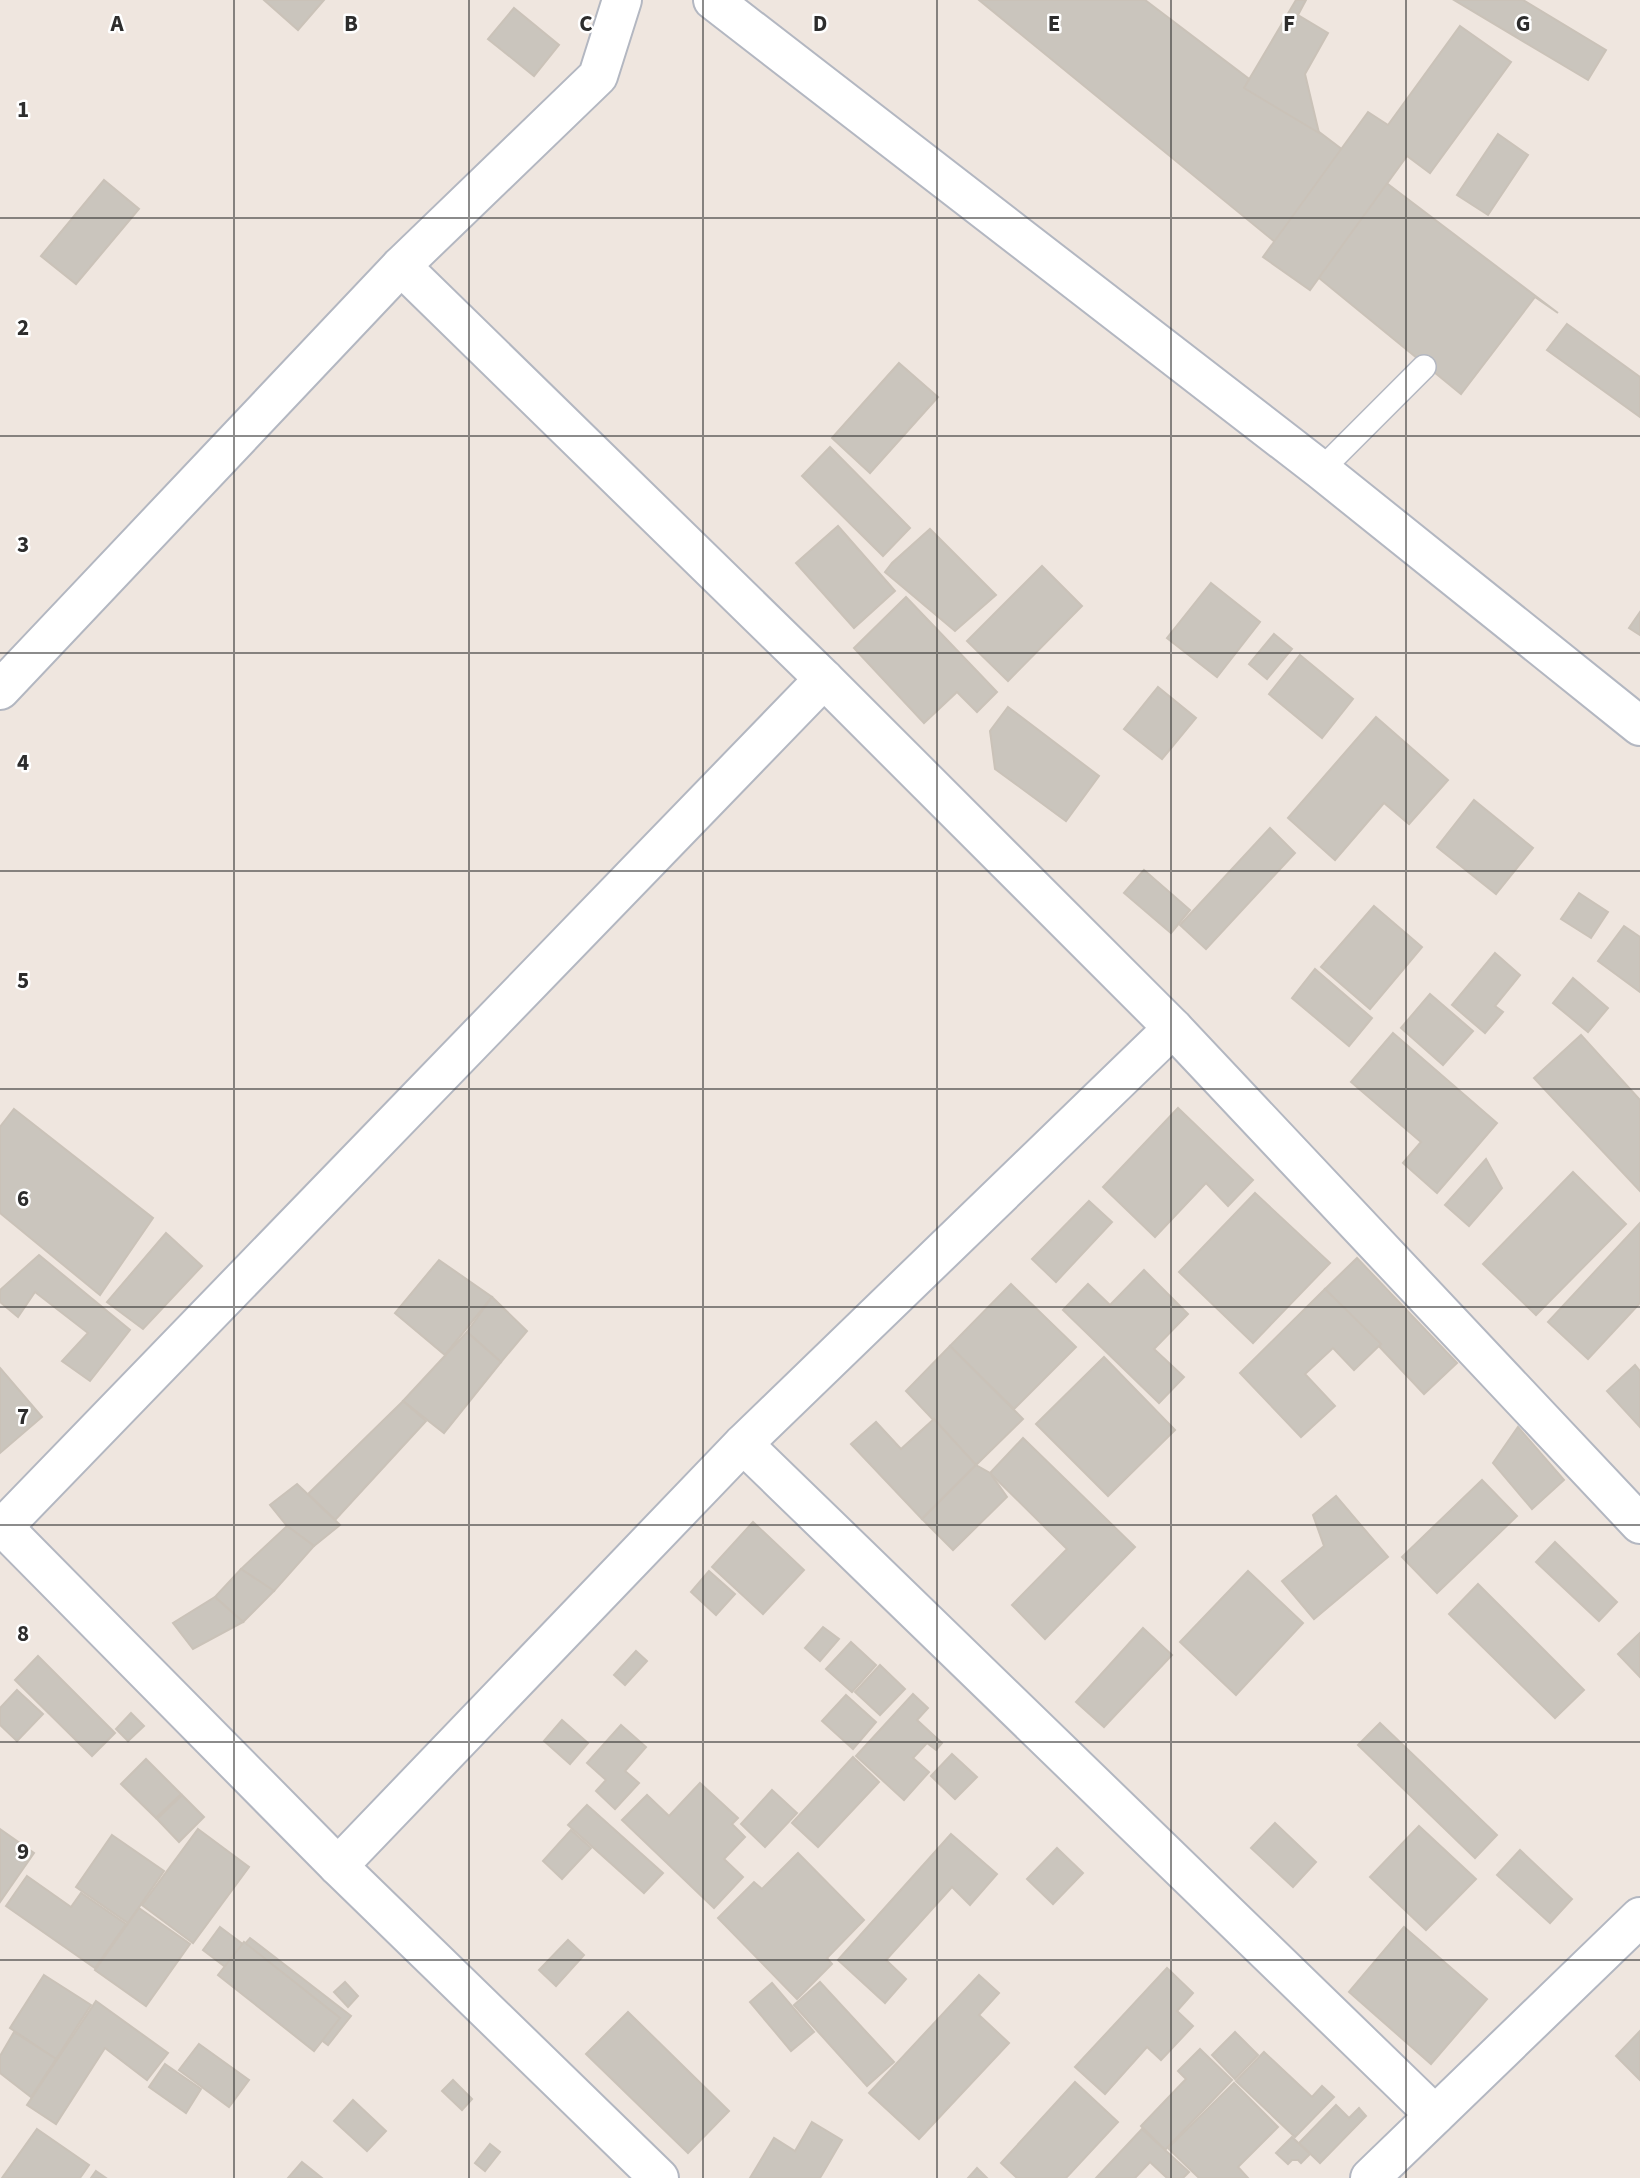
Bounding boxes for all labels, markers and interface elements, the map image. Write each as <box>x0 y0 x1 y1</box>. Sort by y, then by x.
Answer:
text: A <box>109 7 124 40</box>
text: B <box>344 7 358 40</box>
text: C <box>579 7 593 40</box>
text: D <box>813 7 827 40</box>
text: E <box>1048 7 1060 40</box>
text: F <box>1283 7 1295 40</box>
text: G <box>1516 7 1530 40</box>
text: 1 <box>17 93 29 126</box>
text: 2 <box>17 311 29 344</box>
text: 3 <box>17 528 29 561</box>
text: 4 <box>17 746 29 779</box>
text: 5 <box>17 964 29 997</box>
text: 6 <box>17 1182 29 1215</box>
text: 7 <box>17 1400 29 1433</box>
text: 8 <box>17 1617 29 1650</box>
text: 9 <box>17 1835 29 1868</box>

